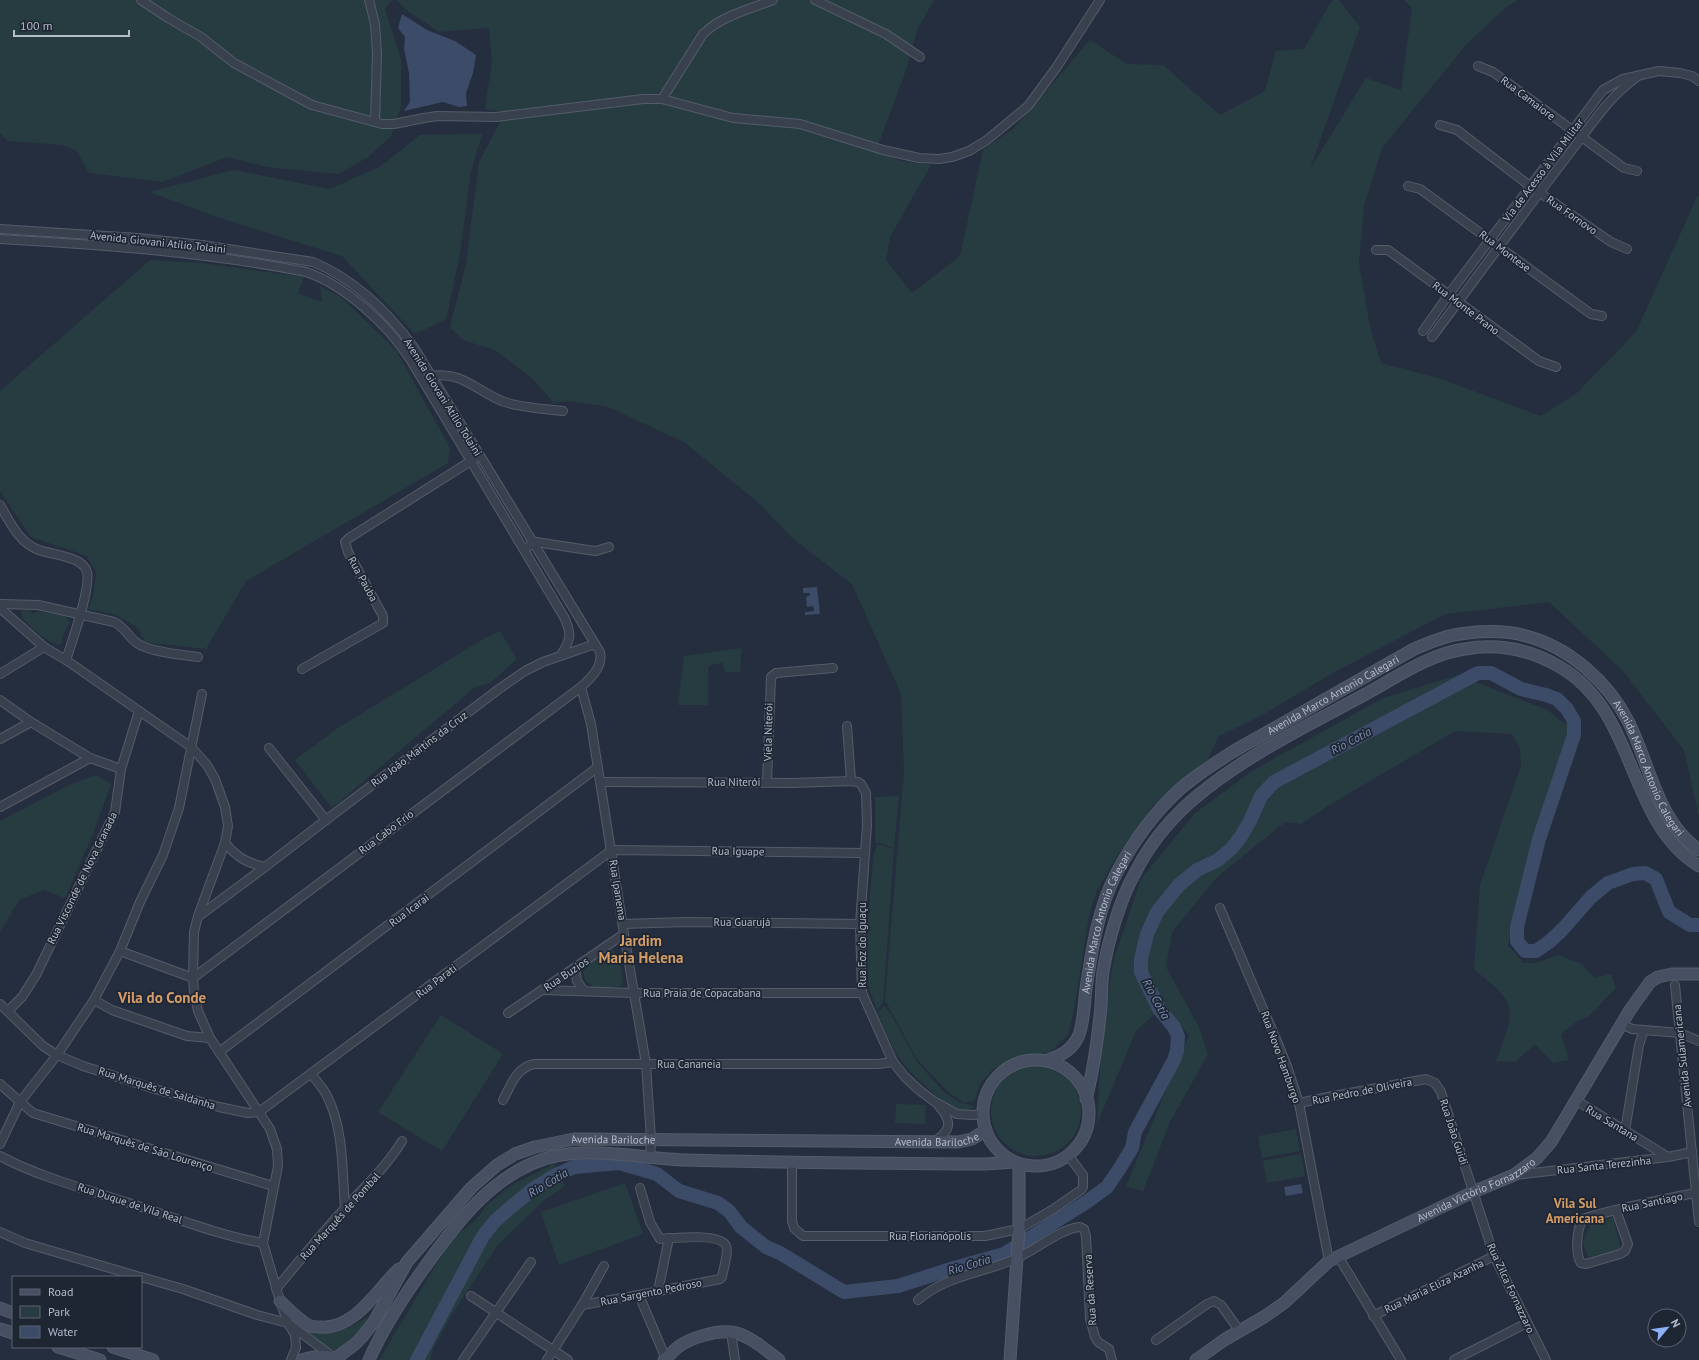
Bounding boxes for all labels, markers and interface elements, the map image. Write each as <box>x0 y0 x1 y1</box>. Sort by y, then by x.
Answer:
scale bar <box>14 12 129 38</box>
text: 100 m <box>20 18 53 33</box>
street label: Rua Camaiore <box>1498 73 1558 123</box>
street label: Via de Acesso à Vila Militar <box>1499 115 1587 225</box>
street label: Rua Fornovo <box>1544 192 1600 238</box>
street label: Rua Montese <box>1477 227 1534 275</box>
street label: Avenida Giovani Atílio Tolaini <box>89 228 227 256</box>
street label: Rua Monte Prano <box>1430 278 1502 338</box>
street label: Avenida Giovani Atílio Tolaini <box>401 335 485 459</box>
street label: Rua Paúba <box>345 554 381 604</box>
street label: Avenida Marco Antonio Calegari <box>1265 652 1401 738</box>
street label: Avenida Marco Antonio Calegari <box>1610 697 1687 839</box>
street label: Viela Niterói <box>760 703 776 762</box>
street label: Rua João Martins da Cruz <box>368 708 470 790</box>
water label: Rio Cotia <box>1328 724 1374 757</box>
street label: Rua Niterói <box>708 775 760 789</box>
street label: Rua Cabo Frio <box>356 807 416 857</box>
street label: Rua Visconde de Nova Granada <box>44 810 120 946</box>
street label: Rua Iguape <box>711 844 765 858</box>
street label: Avenida Marco Antonio Calegari <box>1078 848 1135 994</box>
street label: Rua Ipanema <box>606 859 630 921</box>
street label: Rua Icarai <box>386 890 432 930</box>
street label: Rua Foz do Iguaçu <box>855 902 869 988</box>
street label: Rua Guarujá <box>714 915 770 929</box>
district label: Jardim Maria Helena <box>598 931 684 967</box>
street label: Rua Buzios <box>541 954 592 994</box>
street label: Rua Parati <box>413 961 459 1001</box>
water label: Rio Cotia <box>1139 976 1174 1022</box>
street label: Rua Praia de Copacabana <box>643 986 761 1000</box>
district label: Vila do Conde <box>117 988 206 1007</box>
street label: Avenida Sulamericana <box>1670 1004 1694 1108</box>
street label: Rua Novo Hamburgo <box>1258 1009 1304 1105</box>
street label: Rua Cananeia <box>657 1057 721 1071</box>
street label: Rua Marquês de Saldanha <box>97 1064 217 1112</box>
street label: Rua Pedro de Oliveira <box>1311 1074 1413 1108</box>
street label: Rua João Guidi <box>1437 1097 1471 1167</box>
street label: Rua Santana <box>1583 1102 1641 1144</box>
street label: Rua Marquês de São Lourenço <box>76 1120 215 1174</box>
street label: Avenida Bariloche <box>895 1129 982 1149</box>
street label: Avenida Bariloche <box>570 1131 656 1147</box>
street label: Rua Santa Terezinha <box>1556 1153 1652 1177</box>
street label: Avenida Victório Fornazzaro <box>1414 1155 1538 1225</box>
water label: Rio Cotia <box>525 1165 570 1200</box>
street label: Rua Marquês de Pombal <box>297 1169 384 1263</box>
street label: Rua Duque de Vila Real <box>76 1179 185 1227</box>
street label: Rua Santiago <box>1620 1189 1684 1215</box>
district label: Vila Sul Americana <box>1546 1195 1604 1227</box>
street label: Rua Florianópolis <box>889 1229 971 1243</box>
street label: Rua Zilca Fornazzaro <box>1484 1241 1538 1335</box>
water label: Rio Cotia <box>946 1251 992 1278</box>
street label: Rua da Reserva <box>1081 1254 1099 1326</box>
street label: Rua Maria Eliza Azanha <box>1382 1256 1486 1316</box>
street label: Rua Sargento Pedroso <box>599 1275 703 1309</box>
legend <box>12 1276 142 1348</box>
text: Road <box>48 1284 73 1299</box>
text: Park <box>48 1304 70 1319</box>
north arrow <box>1647 1308 1687 1348</box>
text: N <box>1668 1317 1684 1330</box>
text: Water <box>48 1324 78 1339</box>

